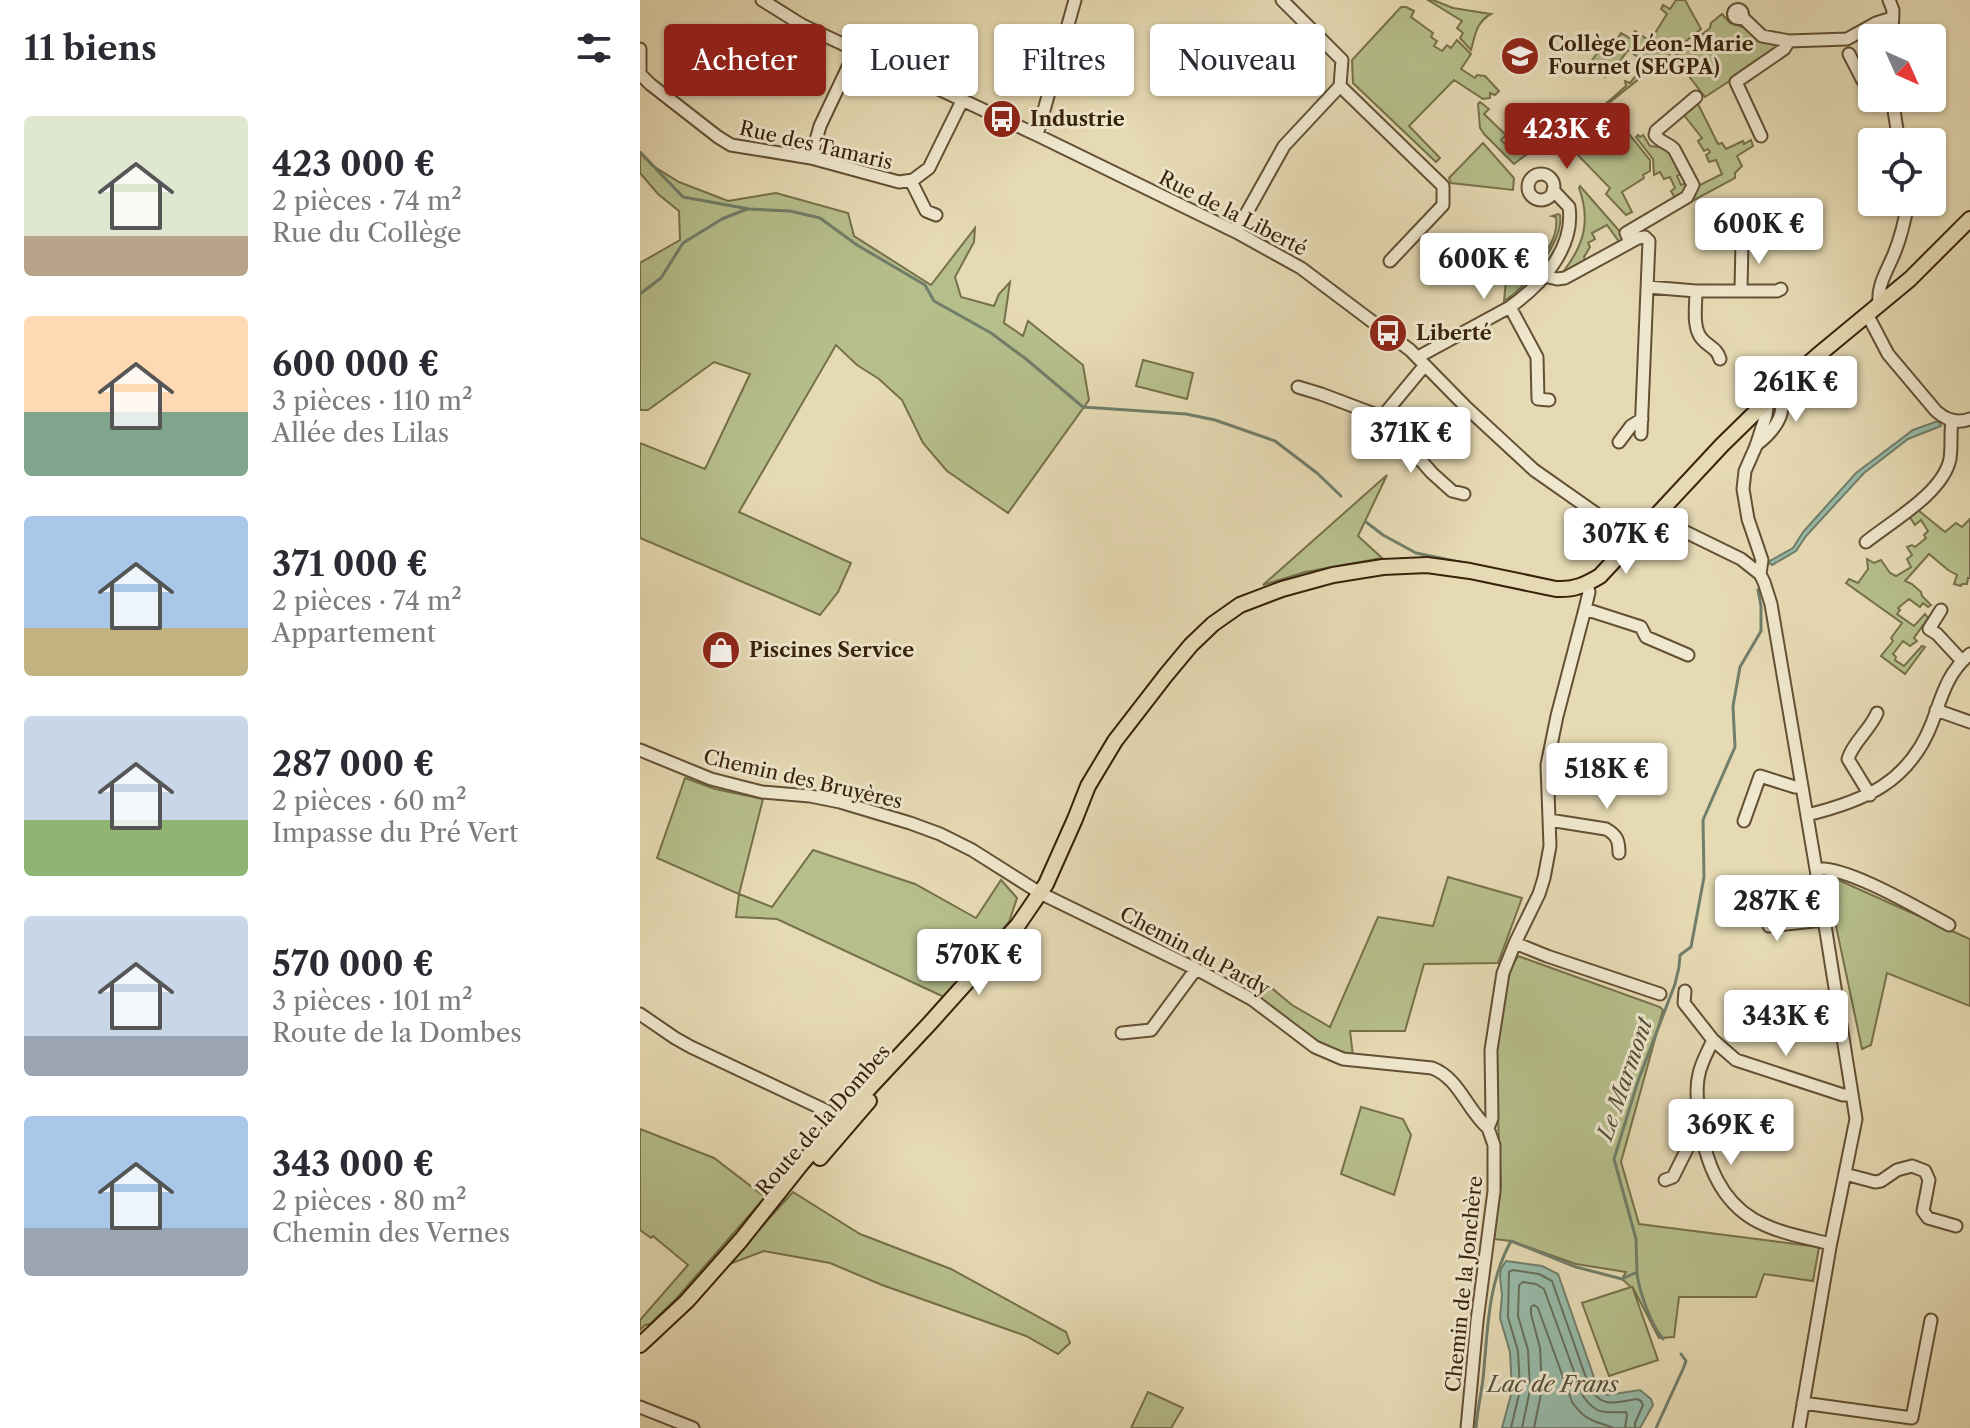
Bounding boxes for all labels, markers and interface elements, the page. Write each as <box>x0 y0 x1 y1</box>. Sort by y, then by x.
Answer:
chip: Acheter <box>664 24 826 96</box>
chip: Louer <box>842 24 978 96</box>
chip: Filtres <box>994 24 1134 96</box>
chip: Nouveau <box>1150 24 1325 96</box>
north arrow <box>1858 24 1946 112</box>
map controls <box>1858 24 1946 216</box>
icon: filters <box>572 26 616 70</box>
text: 11 biens <box>24 27 157 69</box>
place label: Collège Léon-Marie Fournet (SEGPA) <box>1548 32 1754 79</box>
school or university icon: Collège Léon-Marie Fournet (SEGPA) <box>1499 35 1541 77</box>
bus stop icon: Industrie <box>981 98 1023 140</box>
pin: 423K € <box>1502 103 1632 171</box>
place label: Industrie <box>1030 107 1125 131</box>
text: 423K € <box>1523 113 1611 145</box>
street label: Rue des Tamaris <box>737 116 895 174</box>
button: locate <box>1858 128 1946 216</box>
text: 423 000 € <box>272 143 435 185</box>
icon: home <box>88 148 184 244</box>
street label: Rue de la Liberté <box>1155 165 1311 261</box>
text: 2 pièces · 74 m² <box>272 185 462 217</box>
pin: 600K € <box>1694 198 1824 266</box>
text: 600K € <box>1713 208 1805 240</box>
text: Rue du Collège <box>272 217 461 249</box>
pin: 600K € <box>1419 233 1549 301</box>
text: 600K € <box>1438 243 1530 275</box>
bus stop icon: Liberté <box>1367 312 1409 354</box>
place label: Liberté <box>1416 321 1492 345</box>
text: 600 000 € <box>272 343 439 385</box>
icon: home <box>88 348 184 444</box>
pin: 261K € <box>1731 356 1861 424</box>
text: 261K € <box>1753 366 1839 398</box>
text: 3 pièces · 110 m² <box>272 385 473 417</box>
pin: 371K € <box>1346 407 1476 475</box>
text: Allée des Lilas <box>272 417 449 449</box>
text: 371K € <box>1369 417 1453 449</box>
pin: 307K € <box>1561 508 1691 576</box>
text: 307K € <box>1582 518 1670 550</box>
text: 371 000 € <box>272 543 428 585</box>
icon: home <box>88 548 184 644</box>
text: 2 pièces · 74 m² <box>272 585 462 617</box>
text: Appartement <box>272 617 436 649</box>
shop icon: Piscines Service <box>700 629 742 671</box>
place label: Piscines Service <box>749 638 914 662</box>
text: 287 000 € <box>272 743 434 785</box>
pin: 518K € <box>1542 743 1672 811</box>
street label: Chemin des Bruyères <box>701 744 905 814</box>
icon: home <box>88 748 184 844</box>
text: 518K € <box>1564 753 1650 785</box>
text: 2 pièces · 60 m² <box>272 785 467 817</box>
text: Impasse du Pré Vert <box>272 817 518 849</box>
pin: 287K € <box>1712 875 1842 943</box>
text: 287K € <box>1733 885 1821 917</box>
street label: Chemin du Pardy <box>1116 901 1275 1001</box>
pin: 570K € <box>914 929 1044 997</box>
text: 570K € <box>935 939 1023 971</box>
text: 570 000 € <box>272 943 434 985</box>
icon: home <box>88 948 184 1044</box>
text: 3 pièces · 101 m² <box>272 985 473 1017</box>
pin: 343K € <box>1721 990 1851 1058</box>
text: 343K € <box>1742 1000 1830 1032</box>
water label: Le Marmont <box>1591 1013 1659 1146</box>
text: Route de la Dombes <box>272 1017 522 1049</box>
street label: Route de la Dombes <box>751 1040 895 1200</box>
pin: 369K € <box>1666 1099 1796 1167</box>
text: 369K € <box>1687 1109 1775 1141</box>
text: 343 000 € <box>272 1143 434 1185</box>
icon: home <box>88 1148 184 1244</box>
street label: Chemin de la Jonchère <box>1441 1175 1487 1393</box>
text: 2 pièces · 80 m² <box>272 1185 467 1217</box>
text: Chemin des Vernes <box>272 1217 510 1249</box>
water label: Lac de Frans <box>1485 1371 1619 1398</box>

